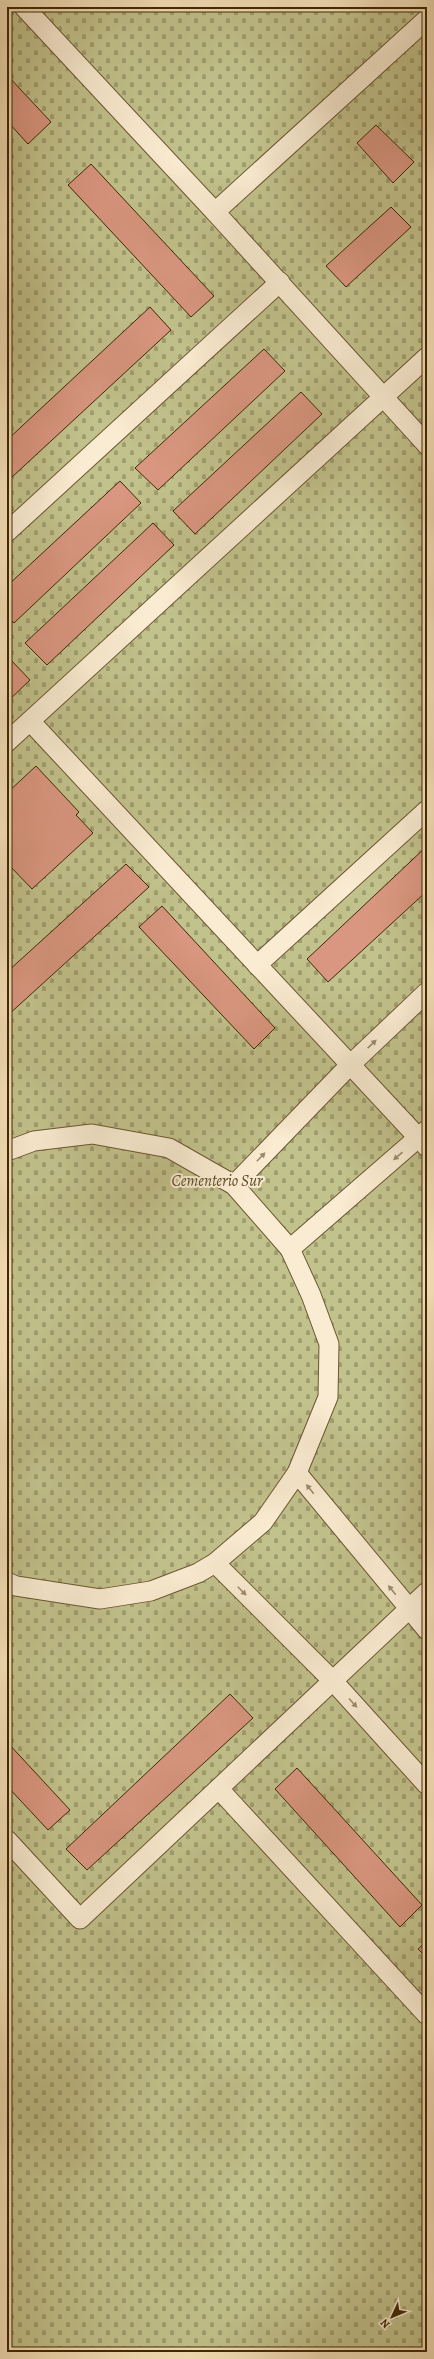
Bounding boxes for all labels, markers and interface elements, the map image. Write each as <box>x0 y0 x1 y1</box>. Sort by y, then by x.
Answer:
one-way arrow <box>367 1039 377 1049</box>
one-way arrow <box>393 1151 403 1161</box>
one-way arrow <box>256 1152 266 1162</box>
park label: Cementerio Sur <box>171 1170 263 1192</box>
one-way arrow <box>306 1483 315 1494</box>
one-way arrow <box>388 1584 397 1595</box>
one-way arrow <box>237 1586 247 1596</box>
one-way arrow <box>348 1699 357 1708</box>
north arrow <box>372 2297 412 2337</box>
text: N <box>377 2316 393 2332</box>

